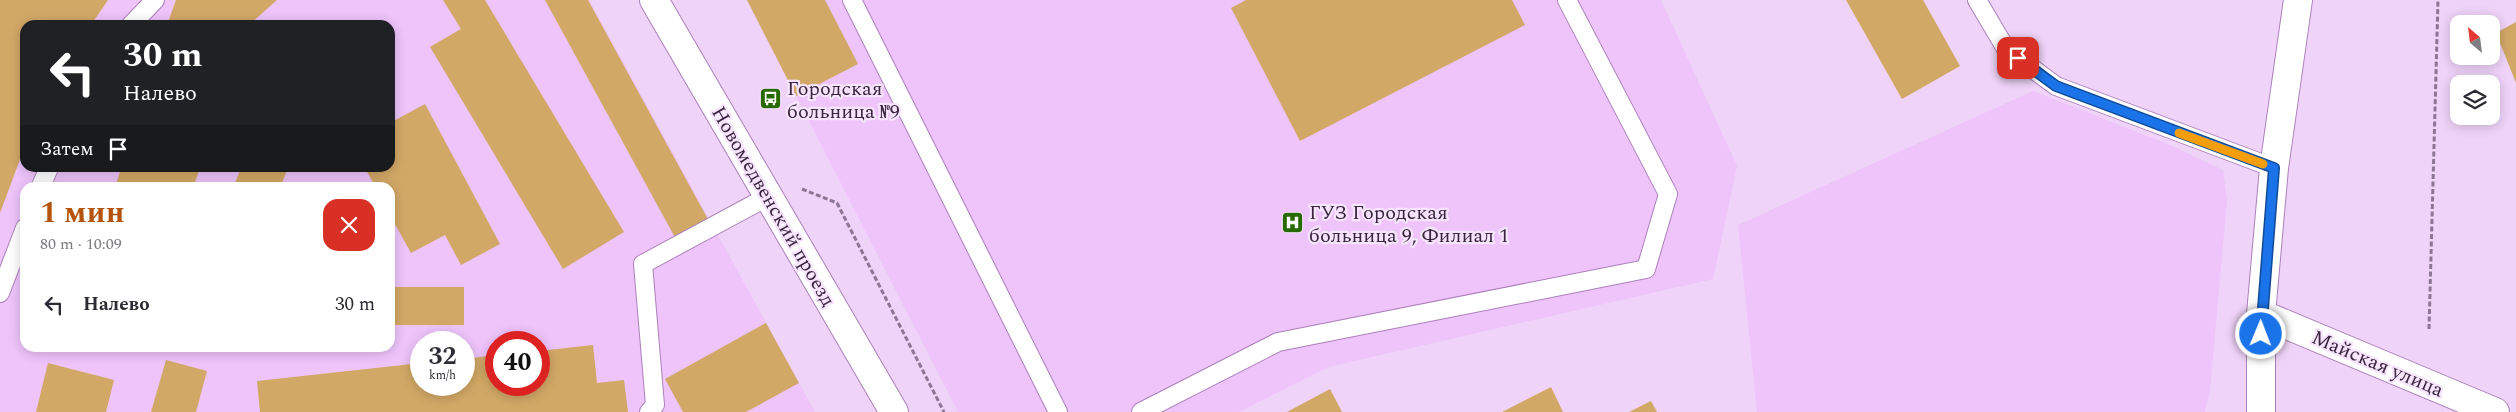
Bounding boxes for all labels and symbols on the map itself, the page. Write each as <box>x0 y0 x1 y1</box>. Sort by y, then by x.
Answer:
north arrow <box>2450 15 2500 65</box>
pin <box>1997 37 2039 79</box>
place label: Городская больница №9 <box>787 74 900 127</box>
bus stop icon: Городская больница №9 <box>759 87 783 111</box>
street label: Новомедвенский проезд <box>703 101 843 312</box>
place label: ГУЗ Городская больница 9, Филиал 1 <box>1309 198 1509 251</box>
hospital icon: ГУЗ Городская больница 9, Филиал 1 <box>1281 211 1305 235</box>
position arrow <box>2234 307 2286 359</box>
street label: Майская улица <box>2307 323 2448 405</box>
speed limit sign: 40 <box>485 331 550 396</box>

